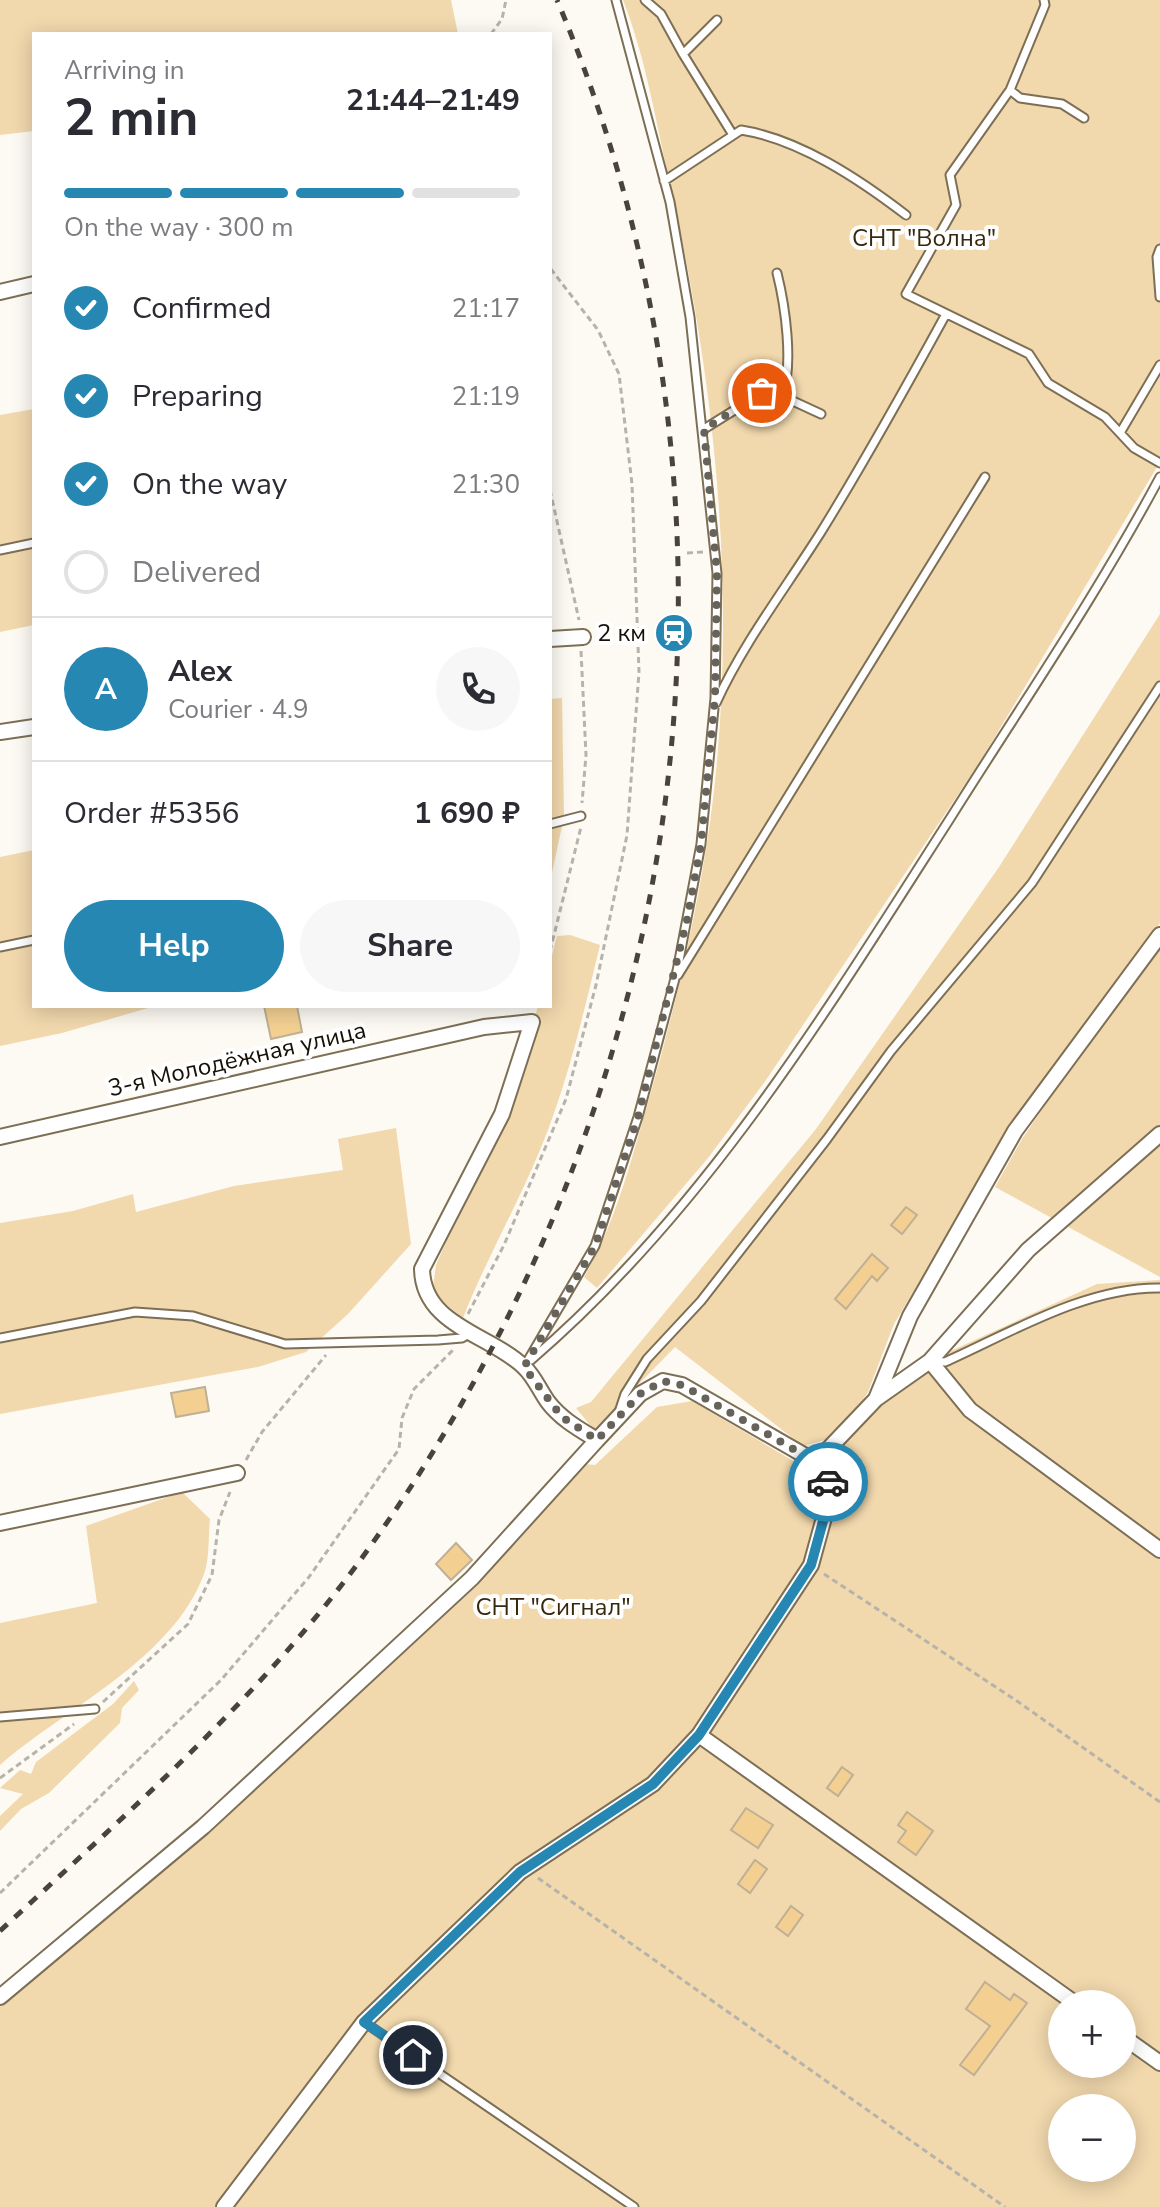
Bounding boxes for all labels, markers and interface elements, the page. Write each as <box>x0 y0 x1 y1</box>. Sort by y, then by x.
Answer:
text: Arriving in <box>64 53 185 88</box>
text: 21:44–21:49 <box>346 80 520 121</box>
text: 2 min <box>64 82 199 153</box>
text: On the way · 300 m <box>64 210 293 245</box>
park label: СНТ "Волна" <box>852 222 996 254</box>
icon: check <box>64 286 108 330</box>
text: Confirmed <box>132 288 272 329</box>
text: 21:17 <box>452 291 520 326</box>
pin <box>728 359 796 427</box>
icon: bag <box>740 371 784 415</box>
icon: check <box>64 374 108 418</box>
text: Preparing <box>132 376 263 417</box>
text: 21:19 <box>452 379 520 414</box>
icon: check <box>64 462 108 506</box>
text: On the way <box>132 464 287 505</box>
text: 21:30 <box>452 467 520 502</box>
text: Delivered <box>132 552 261 593</box>
station icon: 2 км <box>653 612 695 654</box>
place label: 2 км <box>597 617 646 649</box>
button: phone <box>436 647 520 731</box>
text: Alex <box>168 651 232 692</box>
text: A <box>95 669 117 710</box>
text: Courier · 4.9 <box>168 692 309 727</box>
text: Order #5356 <box>64 793 239 834</box>
text: 1 690 ₽ <box>414 793 520 834</box>
button: Help <box>64 900 284 992</box>
button: Share <box>300 900 520 992</box>
street label: 3-я Молодёжная улица <box>105 1014 369 1104</box>
courier <box>788 1442 868 1522</box>
icon: car <box>806 1460 850 1504</box>
park label: СНТ "Сигнал" <box>475 1591 631 1623</box>
map controls <box>1048 1990 1136 2182</box>
button: + <box>1048 1990 1136 2078</box>
pin <box>379 2021 447 2089</box>
icon: home <box>391 2033 435 2077</box>
button: − <box>1048 2094 1136 2182</box>

